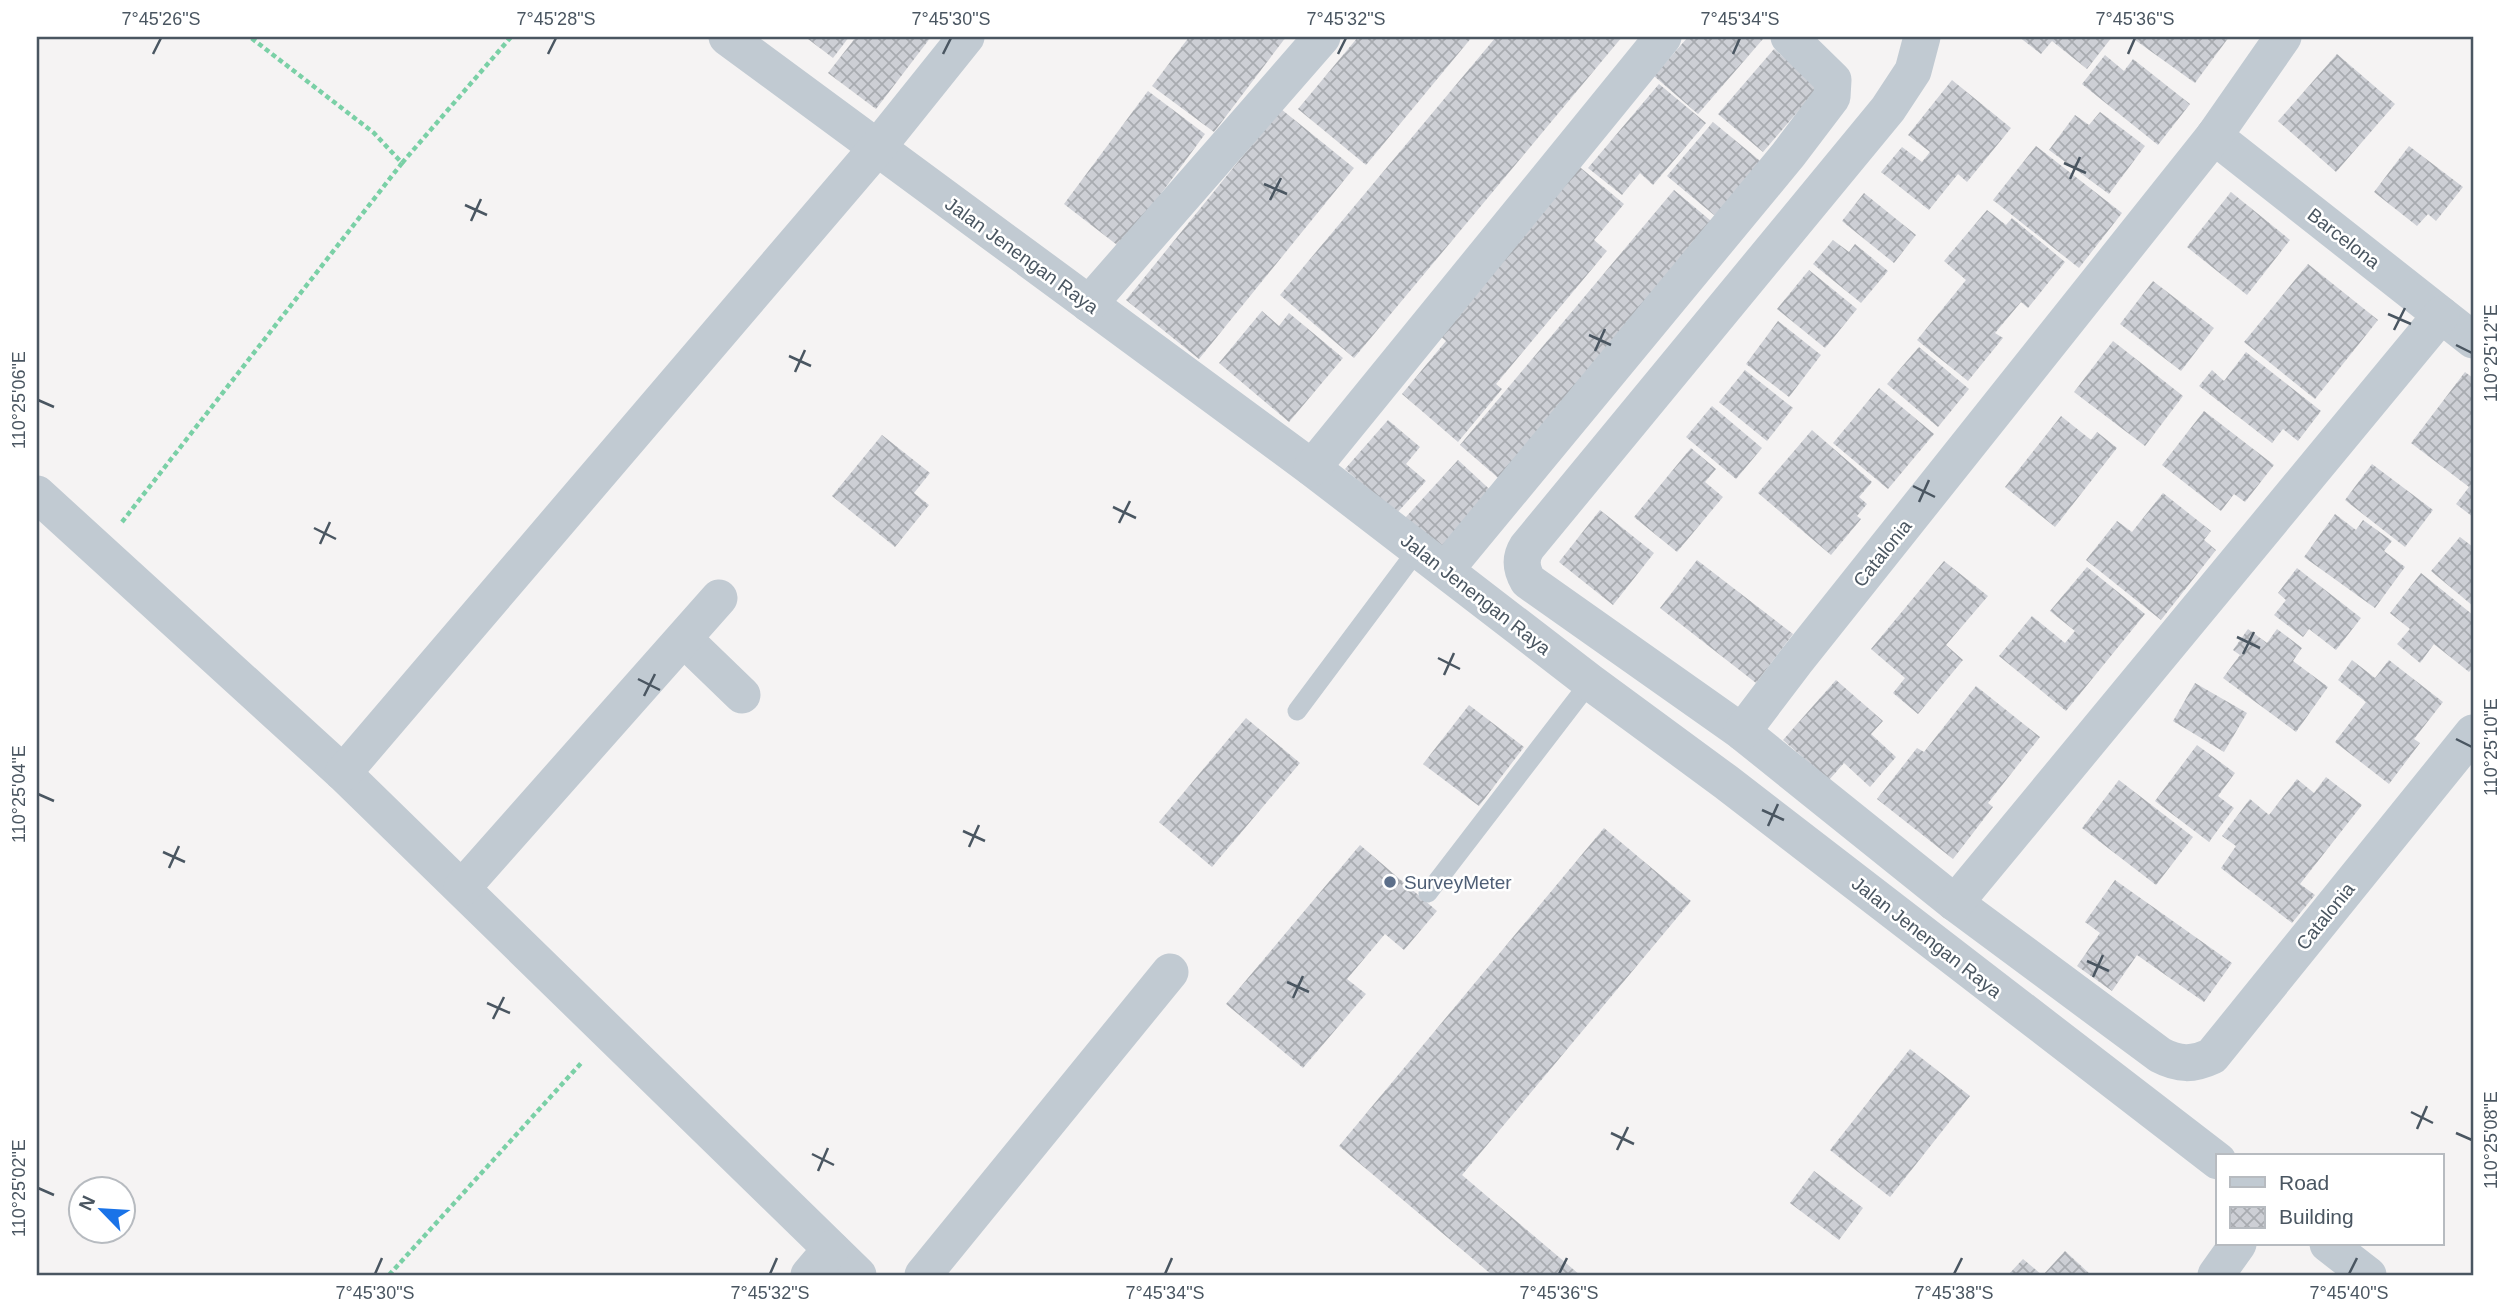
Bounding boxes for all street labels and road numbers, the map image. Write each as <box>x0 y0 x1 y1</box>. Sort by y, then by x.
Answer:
street label: Jalan Jenengan Raya <box>941 193 1103 318</box>
street label: Barcelona <box>2304 204 2384 273</box>
street label: Catalonia <box>1849 515 1916 591</box>
street label: Jalan Jenengan Raya <box>1397 530 1555 660</box>
street label: Jalan Jenengan Raya <box>1848 873 2006 1003</box>
street label: Catalonia <box>2292 878 2359 954</box>

